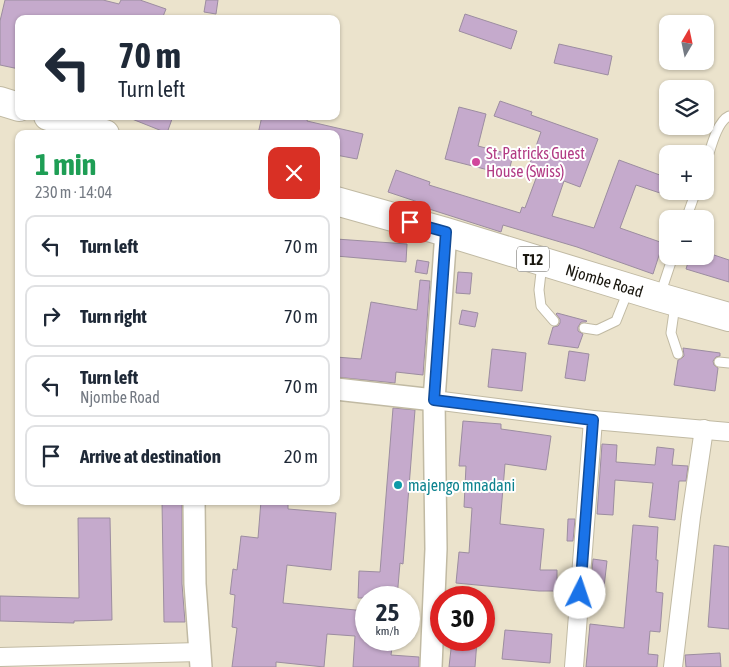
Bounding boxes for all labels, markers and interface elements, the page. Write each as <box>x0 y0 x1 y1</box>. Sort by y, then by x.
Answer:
north arrow <box>659 15 714 70</box>
map controls <box>659 15 714 265</box>
icon: left <box>35 35 100 100</box>
text: 70 m <box>118 35 181 75</box>
text: Turn left <box>118 76 185 102</box>
button: layers <box>659 80 714 135</box>
place label: St. Patricks Guest House (Swiss) <box>486 144 585 181</box>
button: + <box>659 145 714 200</box>
text: 1 min <box>35 147 96 181</box>
button: close <box>268 147 320 199</box>
marker: St. Patricks Guest House (Swiss) <box>470 156 482 168</box>
text: 230 m · 14:04 <box>35 183 112 201</box>
pin <box>389 201 431 243</box>
icon: arrive <box>396 208 424 236</box>
button: − <box>659 210 714 265</box>
icon: left <box>37 232 65 260</box>
text: Turn left <box>80 235 138 257</box>
text: 70 m <box>284 235 318 257</box>
road number: T12 <box>517 246 549 272</box>
street label: Njombe Road <box>564 260 645 301</box>
icon: right <box>37 302 65 330</box>
text: Turn right <box>80 305 147 327</box>
text: 70 m <box>284 305 318 327</box>
text: Turn left <box>80 366 138 388</box>
icon: left <box>37 372 65 400</box>
text: 70 m <box>284 375 318 397</box>
text: Njombe Road <box>80 388 160 406</box>
icon: arrive <box>37 442 65 470</box>
text: Arrive at destination <box>80 445 221 467</box>
text: 20 m <box>284 445 318 467</box>
place label: majengo mnadani <box>408 476 515 495</box>
marker: majengo mnadani <box>392 479 404 491</box>
position arrow <box>553 566 605 618</box>
speed limit sign: 30 <box>430 586 495 651</box>
text: 25 <box>376 598 399 626</box>
text: km/h <box>376 624 399 638</box>

